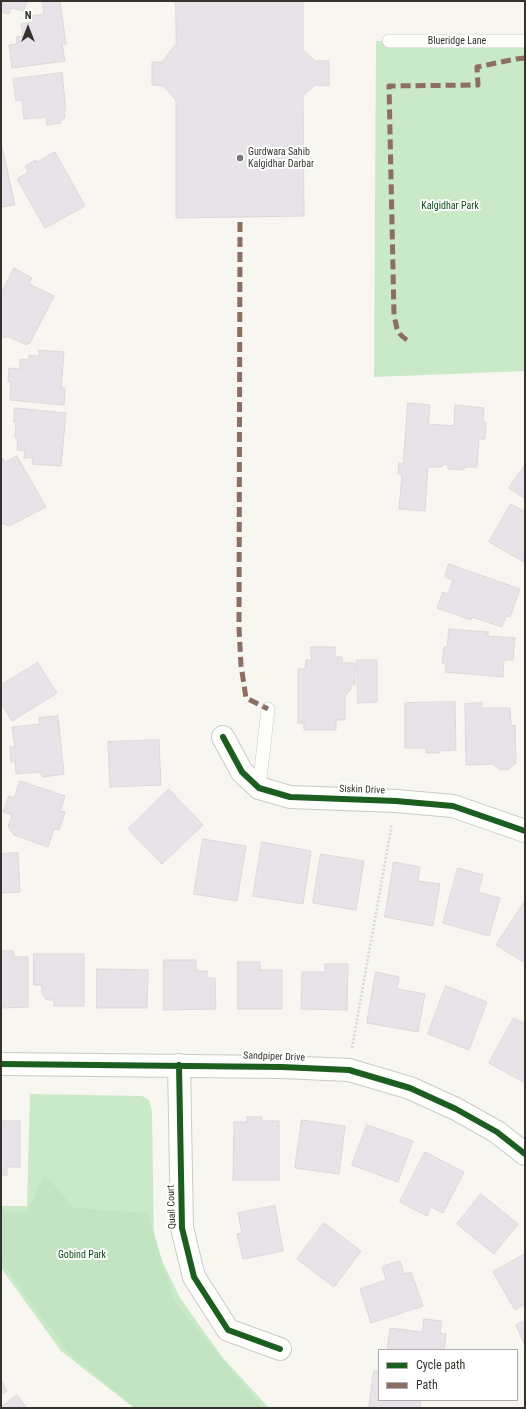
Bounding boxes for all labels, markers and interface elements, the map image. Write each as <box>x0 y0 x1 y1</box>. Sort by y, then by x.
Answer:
north arrow <box>8 8 48 48</box>
text: N <box>25 9 31 22</box>
street label: Blueridge Lane <box>428 35 486 47</box>
place label: Gurdwara Sahib Kalgidhar Darbar <box>248 146 314 170</box>
marker: Gurdwara Sahib Kalgidhar Darbar <box>235 153 245 163</box>
park label: Kalgidhar Park <box>421 200 479 212</box>
street label: Siskin Drive <box>339 783 385 797</box>
street label: Sandpiper Drive <box>243 1050 305 1064</box>
street label: Quail Court <box>165 1185 179 1229</box>
park label: Gobind Park <box>58 1249 106 1261</box>
legend <box>378 1349 518 1401</box>
text: Cycle path <box>416 1358 465 1372</box>
text: Path <box>416 1378 438 1392</box>

